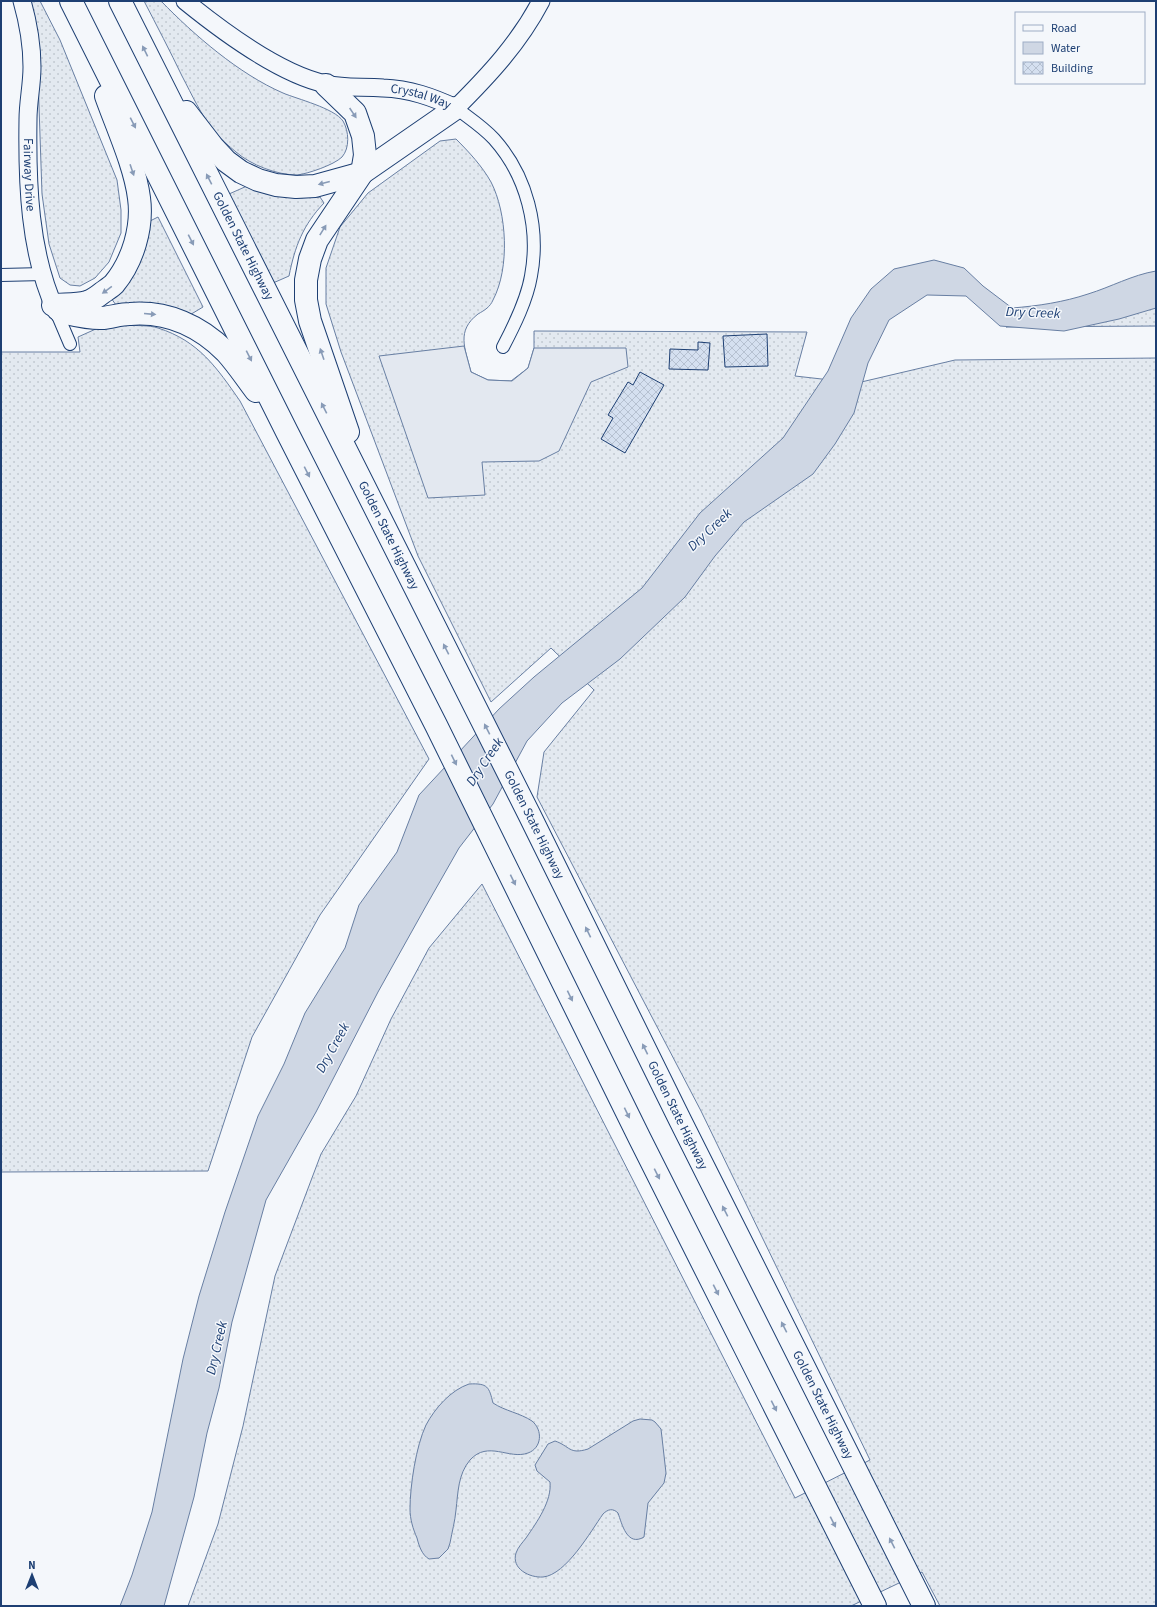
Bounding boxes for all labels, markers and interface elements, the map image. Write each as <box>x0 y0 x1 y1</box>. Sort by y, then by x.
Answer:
legend <box>1015 12 1145 84</box>
text: Road <box>1051 20 1077 37</box>
text: Water <box>1051 40 1081 57</box>
one-way arrow <box>141 45 148 56</box>
text: Building <box>1051 60 1093 77</box>
street label: Crystal Way <box>390 79 454 114</box>
one-way arrow <box>349 108 357 118</box>
one-way arrow <box>130 118 136 129</box>
street label: Fairway Drive <box>19 138 40 212</box>
one-way arrow <box>129 164 135 176</box>
one-way arrow <box>206 174 212 185</box>
one-way arrow <box>318 180 330 186</box>
street label: Golden State Highway <box>208 188 278 303</box>
one-way arrow <box>320 224 327 236</box>
one-way arrow <box>188 234 194 245</box>
one-way arrow <box>102 285 112 293</box>
water label: Dry Creek <box>1005 302 1061 324</box>
one-way arrow <box>144 311 156 318</box>
one-way arrow <box>319 348 325 360</box>
one-way arrow <box>246 350 252 362</box>
one-way arrow <box>321 402 327 414</box>
one-way arrow <box>304 466 311 478</box>
street label: Golden State Highway <box>354 478 424 593</box>
water label: Dry Creek <box>683 504 737 556</box>
one-way arrow <box>443 643 449 655</box>
one-way arrow <box>484 724 490 735</box>
water label: Dry Creek <box>461 733 509 790</box>
one-way arrow <box>451 754 457 765</box>
street label: Golden State Highway <box>499 767 569 882</box>
one-way arrow <box>510 874 516 885</box>
one-way arrow <box>584 927 591 938</box>
one-way arrow <box>567 991 573 1002</box>
water label: Dry Creek <box>311 1019 355 1077</box>
one-way arrow <box>642 1043 648 1055</box>
street label: Golden State Highway <box>643 1058 712 1173</box>
one-way arrow <box>624 1107 630 1119</box>
one-way arrow <box>654 1168 661 1179</box>
one-way arrow <box>722 1205 728 1216</box>
one-way arrow <box>713 1284 719 1295</box>
water label: Dry Creek <box>201 1319 233 1377</box>
one-way arrow <box>781 1321 787 1333</box>
street label: Golden State Highway <box>788 1347 858 1462</box>
one-way arrow <box>771 1400 778 1412</box>
one-way arrow <box>830 1516 836 1528</box>
one-way arrow <box>889 1537 895 1549</box>
north arrow <box>12 1555 52 1595</box>
text: N <box>28 1558 36 1573</box>

